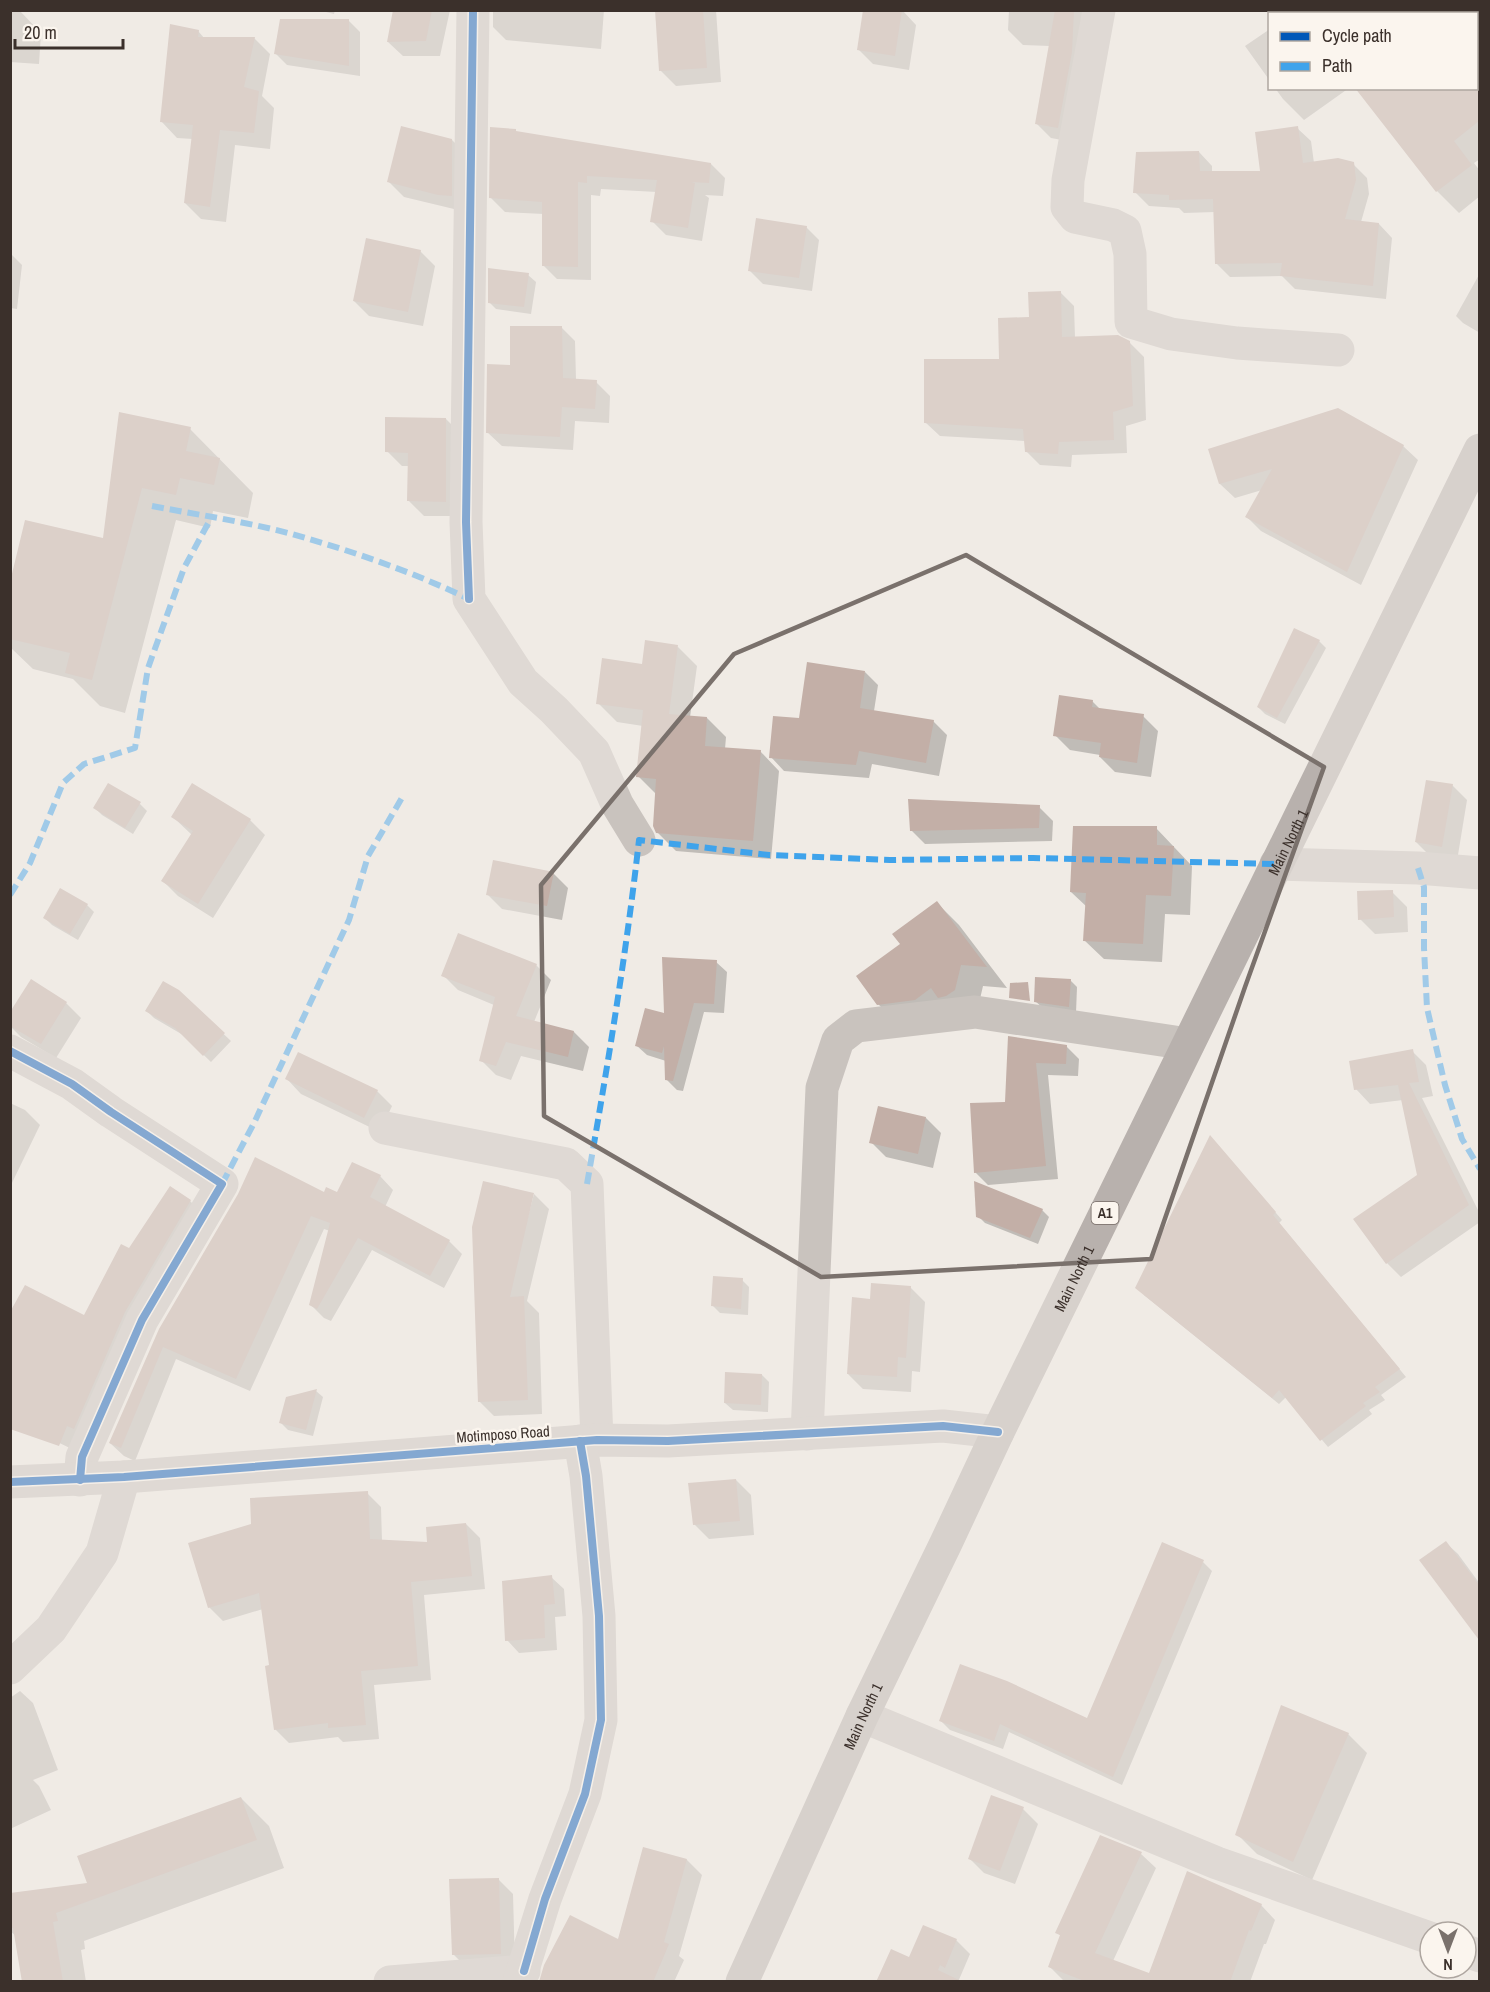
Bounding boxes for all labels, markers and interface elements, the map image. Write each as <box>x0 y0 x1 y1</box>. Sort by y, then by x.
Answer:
scale bar <box>15 12 123 50</box>
legend <box>1268 12 1478 90</box>
text: 20 m <box>24 20 57 45</box>
text: Cycle path <box>1322 23 1392 48</box>
text: Path <box>1322 53 1352 78</box>
street label: Main North 1 <box>1263 805 1313 879</box>
road number: A1 <box>1092 1202 1118 1224</box>
street label: Main North 1 <box>1048 1242 1099 1315</box>
street label: Motimposo Road <box>456 1420 550 1448</box>
street label: Main North 1 <box>838 1679 887 1753</box>
north arrow <box>1418 1920 1478 1980</box>
text: N <box>1443 1954 1453 1976</box>

